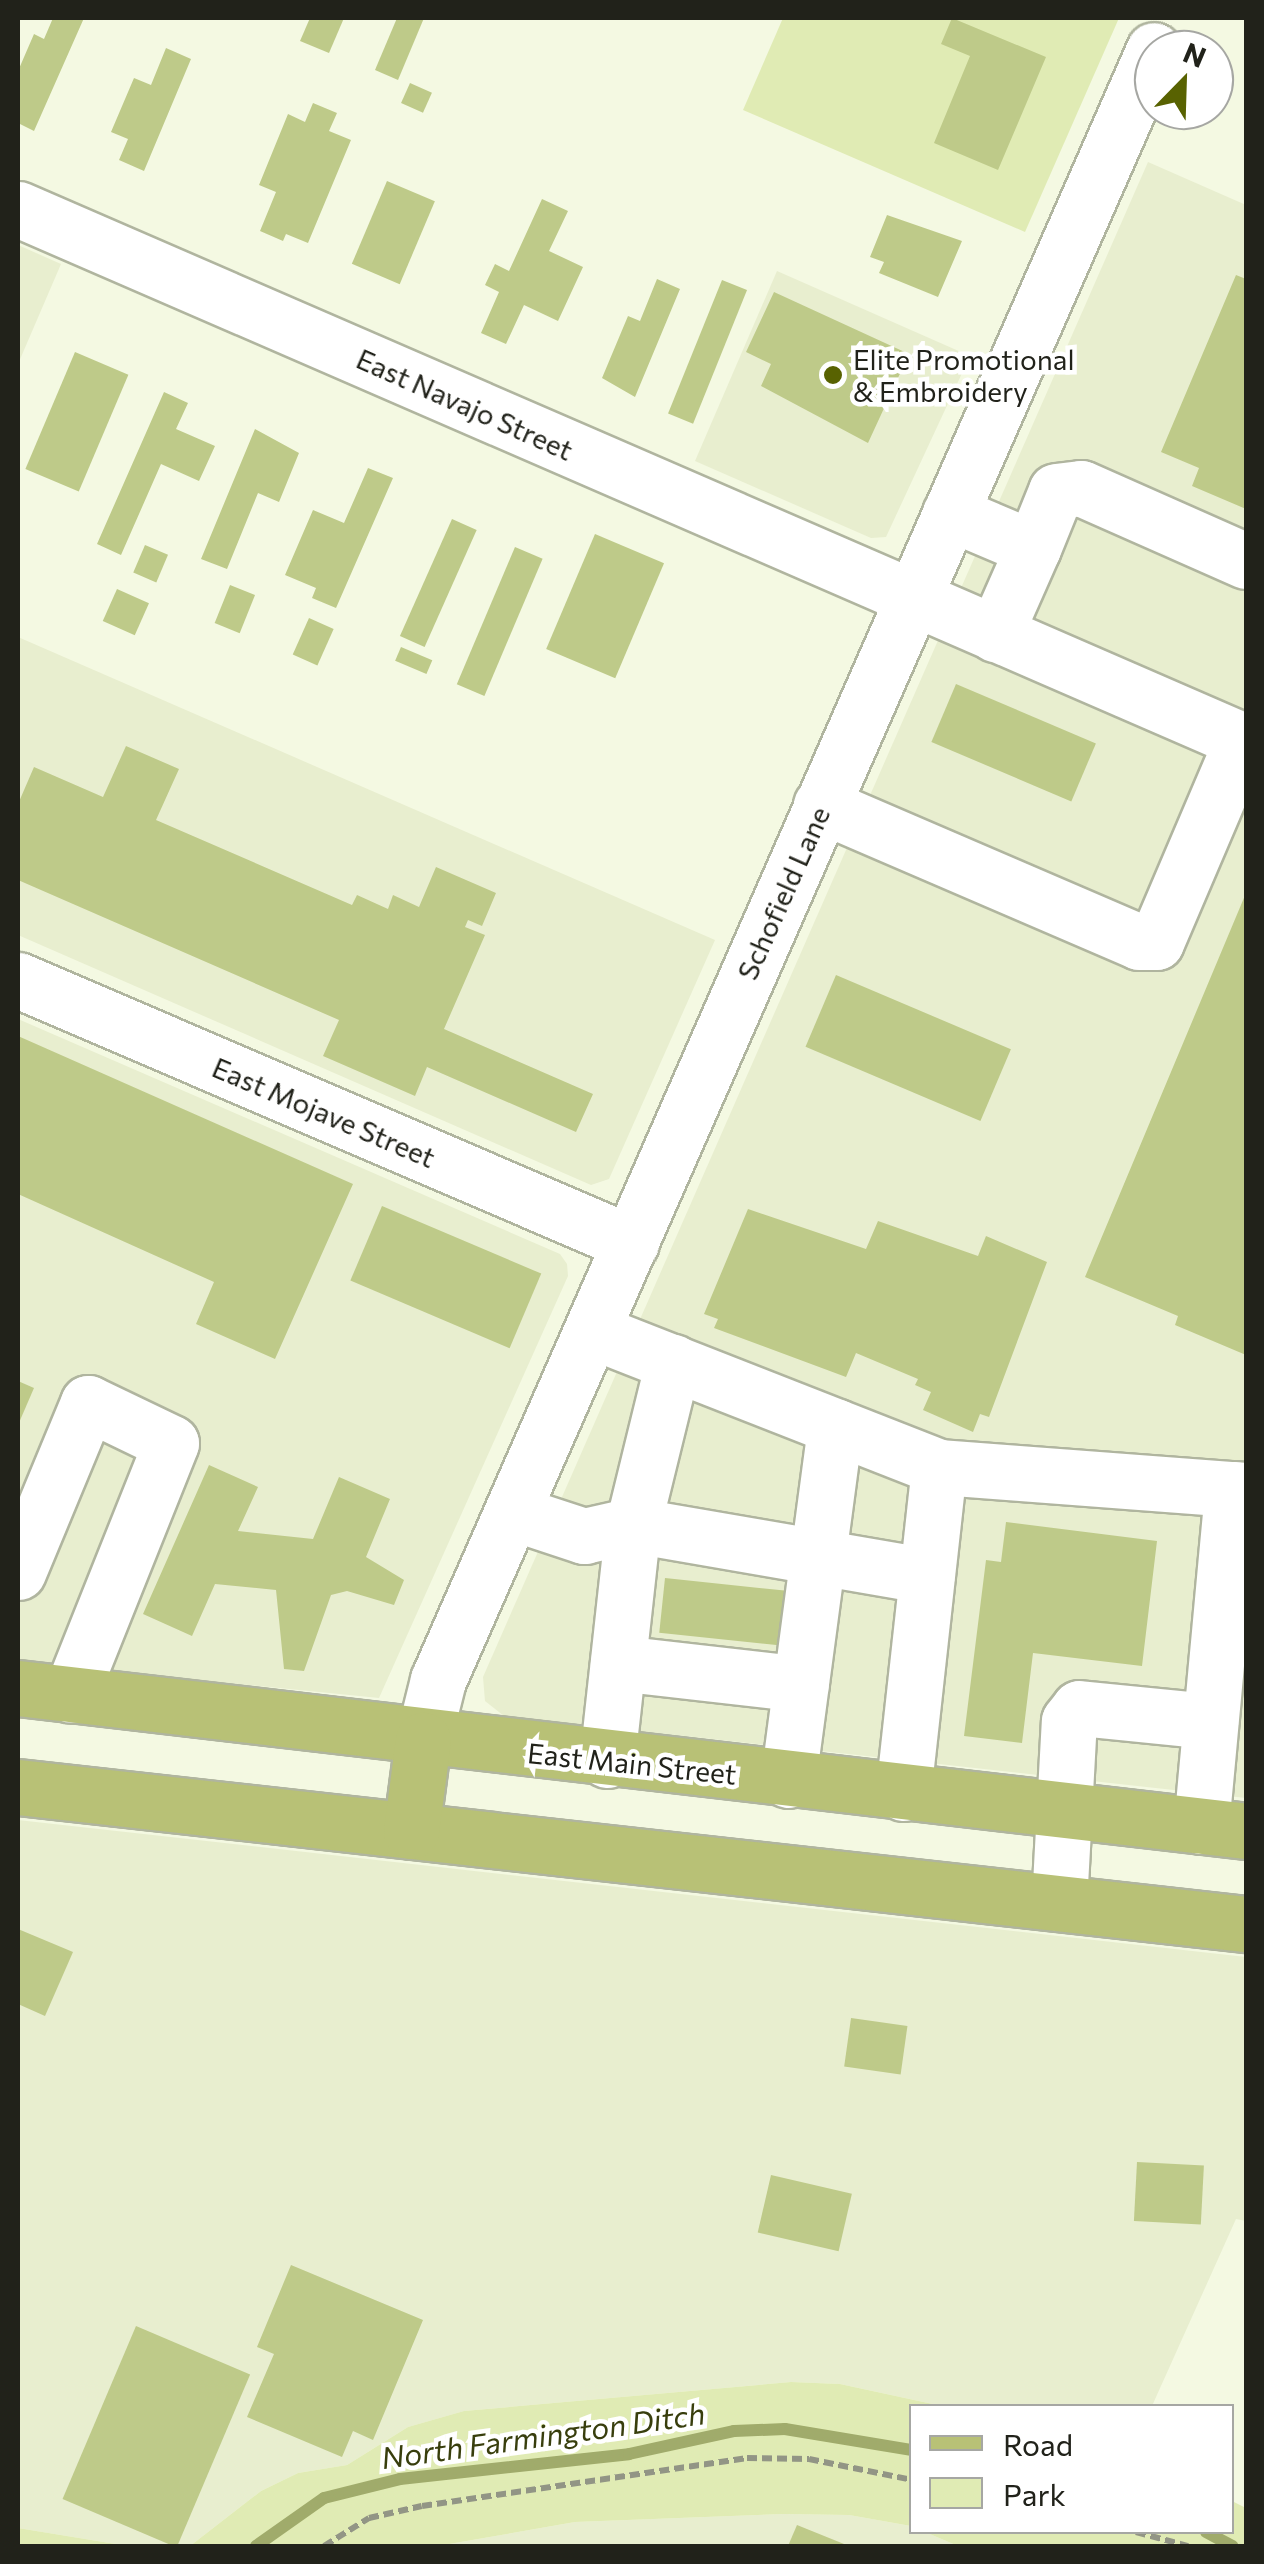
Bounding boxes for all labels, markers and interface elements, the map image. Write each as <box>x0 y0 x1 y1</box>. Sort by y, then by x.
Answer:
north arrow <box>1134 30 1234 130</box>
text: N <box>1179 34 1211 74</box>
street label: East Navajo Street <box>352 341 578 467</box>
place label: Elite Promotional & Embroidery <box>853 342 1074 408</box>
marker: Elite Promotional & Embroidery <box>822 364 844 386</box>
street label: Schofield Lane <box>730 801 836 985</box>
street label: East Mojave Street <box>208 1050 440 1174</box>
street label: East Main Street <box>526 1735 738 1791</box>
water label: North Farmington Ditch <box>379 2394 707 2476</box>
legend <box>909 2404 1234 2534</box>
text: Road <box>1003 2425 1073 2462</box>
text: Park <box>1003 2475 1066 2512</box>

